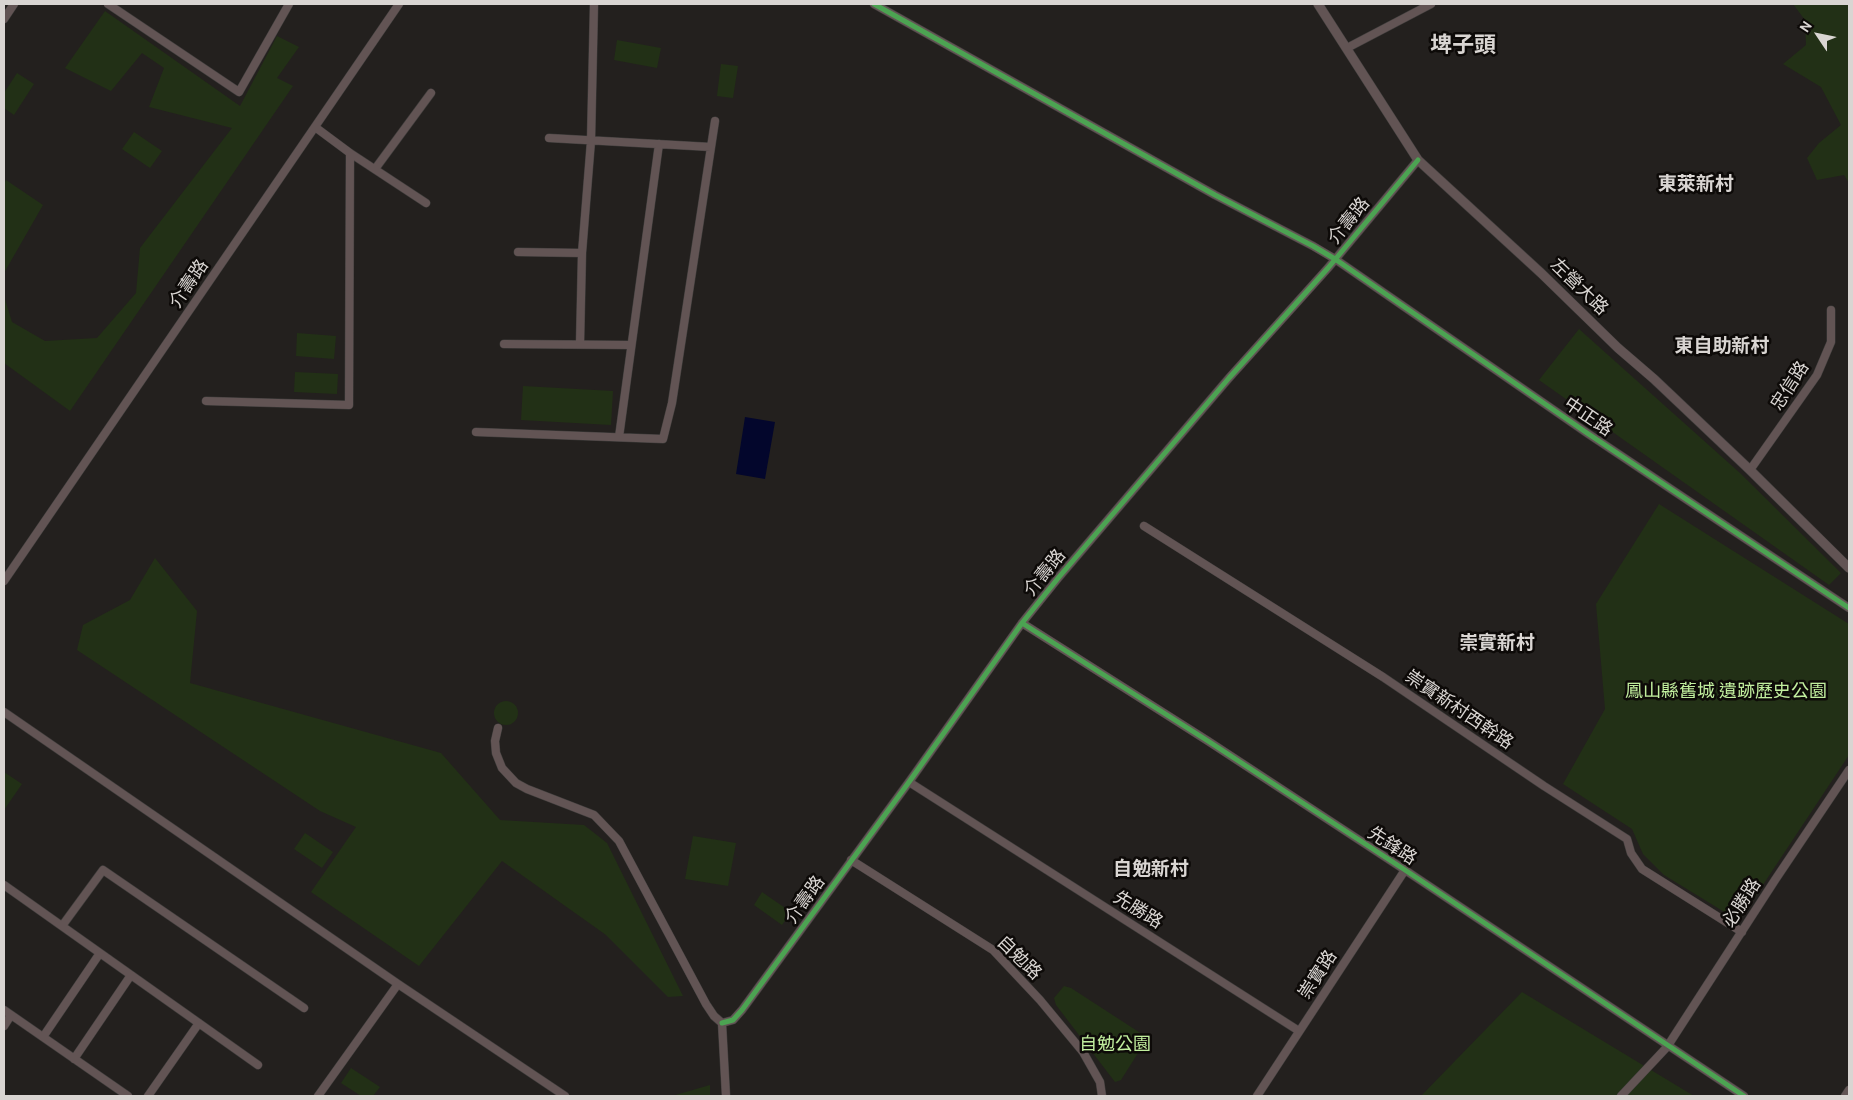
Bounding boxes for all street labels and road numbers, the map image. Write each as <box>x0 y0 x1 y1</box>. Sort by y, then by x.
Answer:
street label: 介壽路 <box>1324 193 1374 249</box>
street label: 左營大路 <box>1546 254 1612 320</box>
street label: 介壽路 <box>165 256 213 312</box>
street label: 忠信路 <box>1766 357 1814 415</box>
street label: 中正路 <box>1560 393 1616 441</box>
street label: 介壽路 <box>1020 545 1070 601</box>
street label: 崇實新村西幹路 <box>1401 666 1517 754</box>
street label: 先鋒路 <box>1363 822 1421 870</box>
street label: 介壽路 <box>780 872 830 928</box>
street label: 必勝路 <box>1718 874 1766 932</box>
street label: 先勝路 <box>1109 887 1167 933</box>
street label: 自勉路 <box>992 931 1046 985</box>
street label: 崇實路 <box>1294 946 1342 1004</box>

